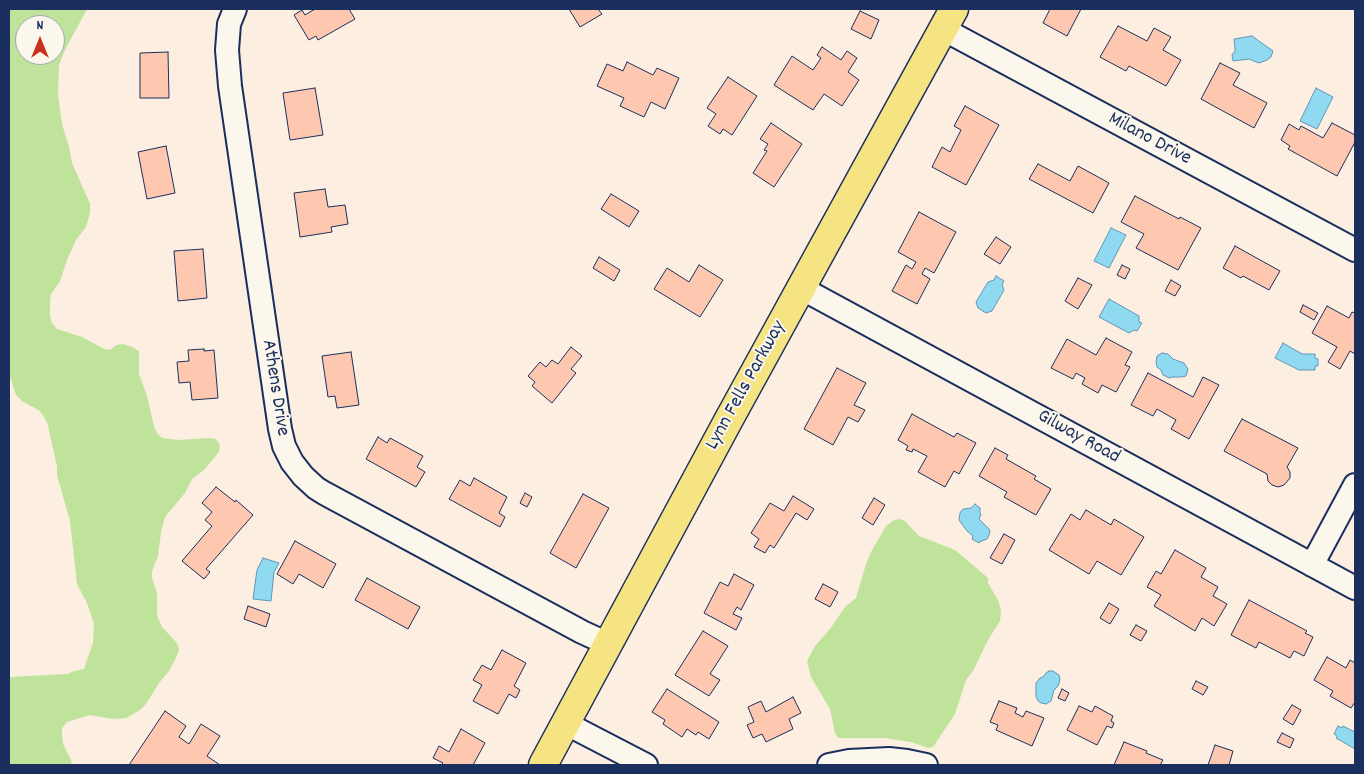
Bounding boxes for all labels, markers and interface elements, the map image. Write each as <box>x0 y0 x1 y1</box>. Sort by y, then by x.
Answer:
north arrow <box>15 15 65 65</box>
text: N <box>37 16 43 36</box>
street label: Milano Drive <box>1103 108 1195 172</box>
street label: Lynn Fells Parkway <box>702 317 792 455</box>
street label: Athens Drive <box>255 338 293 438</box>
street label: Gilway Road <box>1032 405 1124 471</box>

